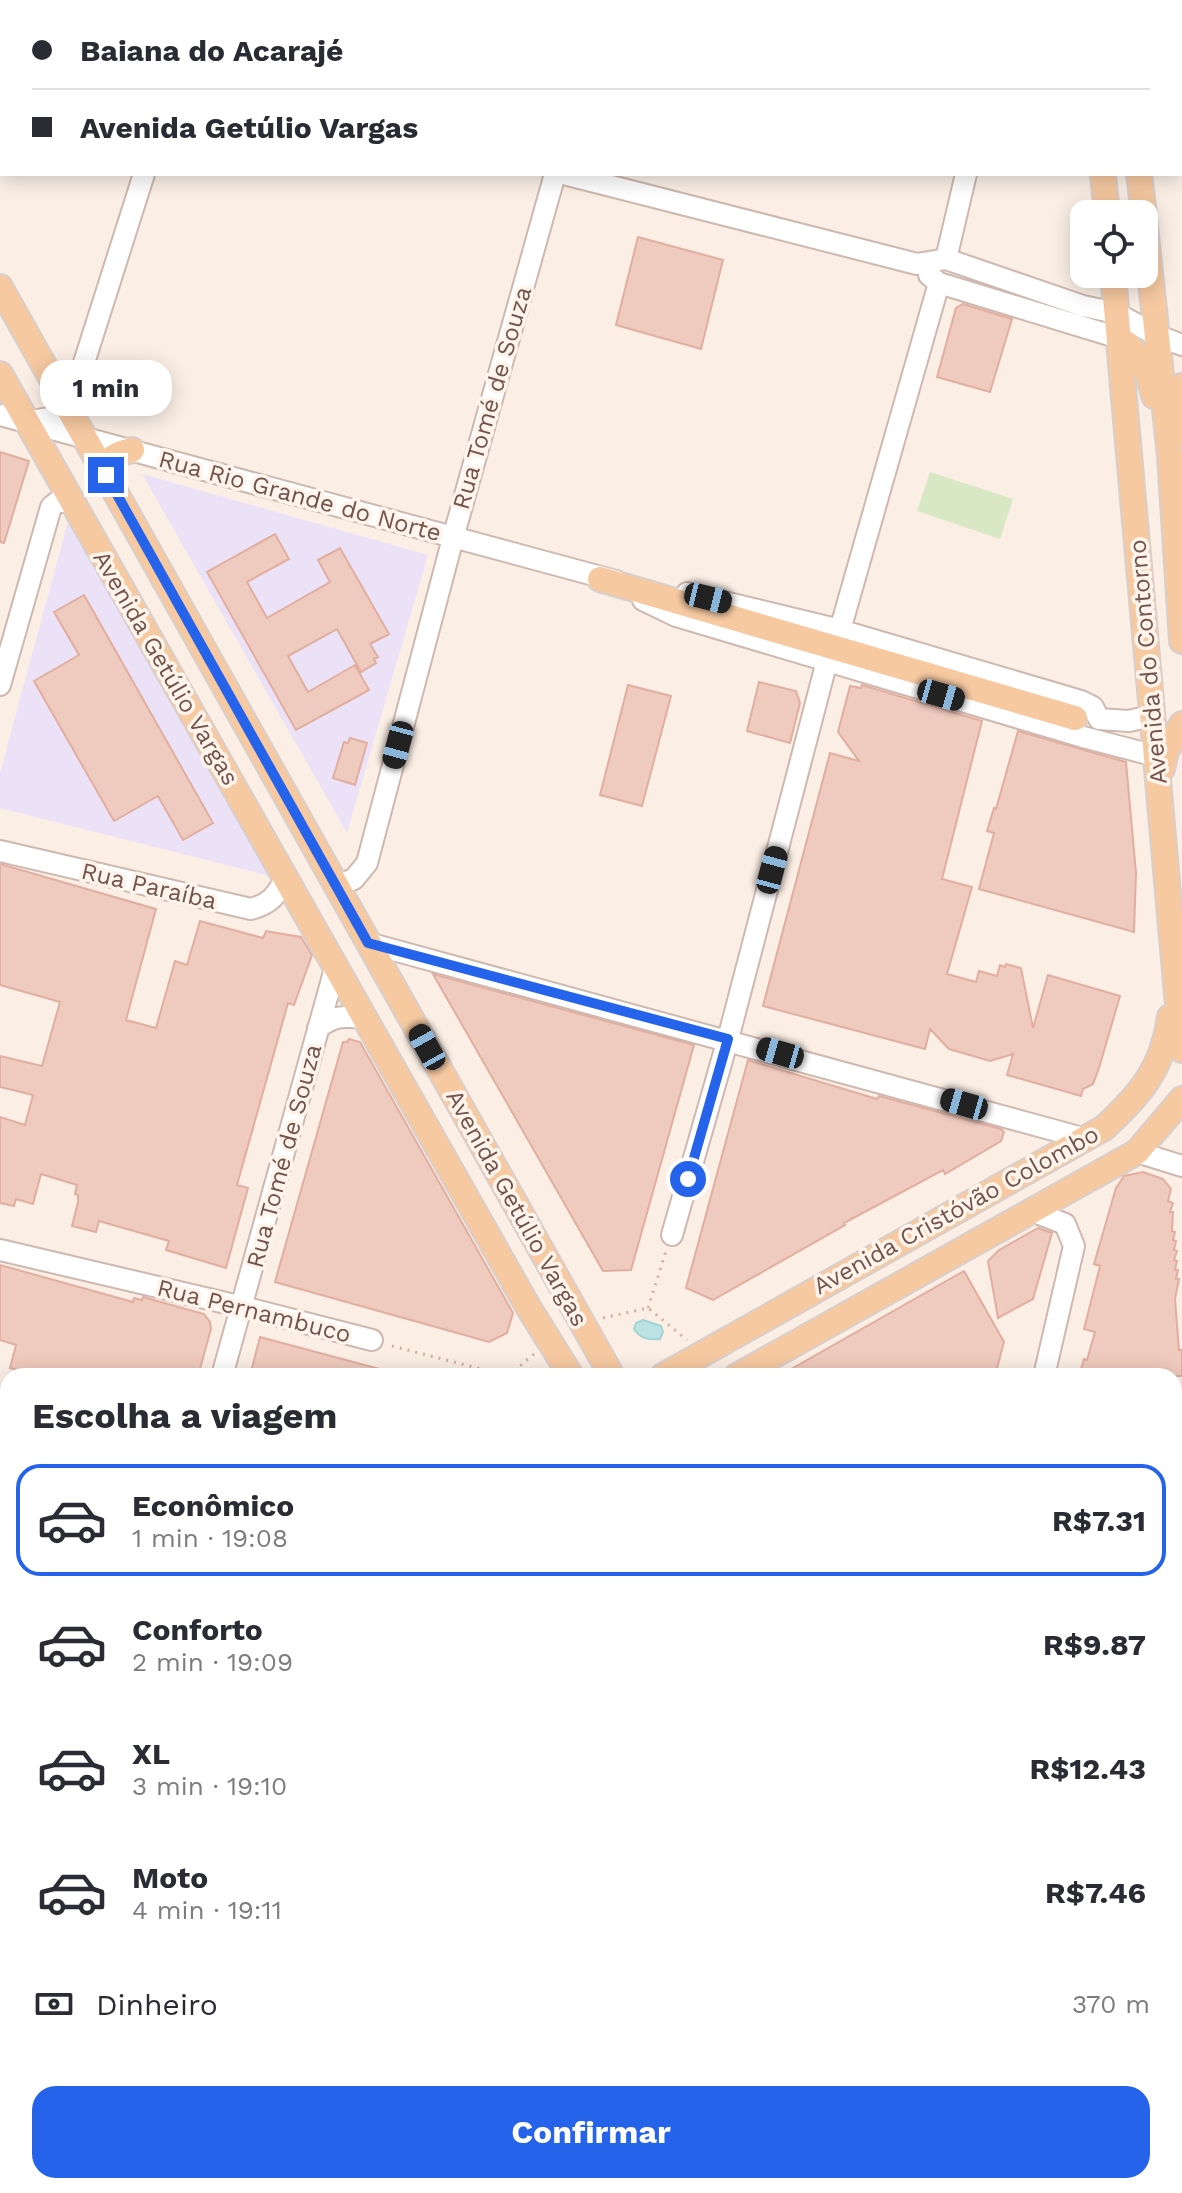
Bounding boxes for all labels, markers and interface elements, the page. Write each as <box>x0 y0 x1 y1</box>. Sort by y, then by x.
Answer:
text: Baiana do Acarajé <box>80 33 343 68</box>
text: Avenida Getúlio Vargas <box>80 110 418 145</box>
map controls <box>1070 200 1158 288</box>
button: locate <box>1070 200 1158 288</box>
street label: Rua Tomé de Souza <box>447 283 537 513</box>
callout: 1 min <box>40 359 172 415</box>
text: 1 min <box>73 373 139 403</box>
street label: Rua Rio Grande do Norte <box>156 445 444 547</box>
route end <box>88 457 124 493</box>
street label: Avenida do Contorno <box>1123 538 1173 786</box>
street label: Avenida Getúlio Vargas <box>87 546 245 790</box>
car <box>682 581 734 615</box>
car <box>915 677 967 713</box>
car <box>380 719 416 771</box>
car <box>754 844 790 896</box>
street label: Rua Paraíba <box>79 857 219 915</box>
car <box>405 1020 449 1074</box>
car <box>754 1035 806 1071</box>
street label: Rua Tomé de Souza <box>241 1041 327 1271</box>
street label: Avenida Getúlio Vargas <box>440 1085 594 1331</box>
car <box>938 1086 990 1122</box>
street label: Avenida Cristóvão Colombo <box>808 1120 1104 1300</box>
route start <box>670 1161 706 1197</box>
street label: Rua Pernambuco <box>154 1273 354 1349</box>
text: Escolha a viagem <box>32 1395 337 1437</box>
icon: car <box>36 1484 108 1556</box>
text: Econômico <box>132 1488 294 1523</box>
text: R$7.31 <box>1052 1503 1146 1538</box>
text: 1 min · 19:08 <box>132 1523 288 1553</box>
icon: car <box>36 1608 108 1680</box>
text: Conforto <box>132 1612 263 1647</box>
text: R$9.87 <box>1043 1627 1146 1662</box>
text: 2 min · 19:09 <box>132 1647 293 1677</box>
icon: car <box>36 1732 108 1804</box>
text: XL <box>132 1736 170 1771</box>
text: R$12.43 <box>1030 1751 1146 1786</box>
text: 3 min · 19:10 <box>132 1771 287 1801</box>
icon: car <box>36 1856 108 1928</box>
text: Moto <box>132 1860 208 1895</box>
text: R$7.46 <box>1045 1875 1146 1910</box>
text: 4 min · 19:11 <box>132 1895 282 1925</box>
icon: cash <box>32 1982 76 2026</box>
text: Dinheiro <box>96 1987 218 2022</box>
text: 370 m <box>1072 1989 1150 2019</box>
button: Confirmar <box>32 2086 1150 2178</box>

